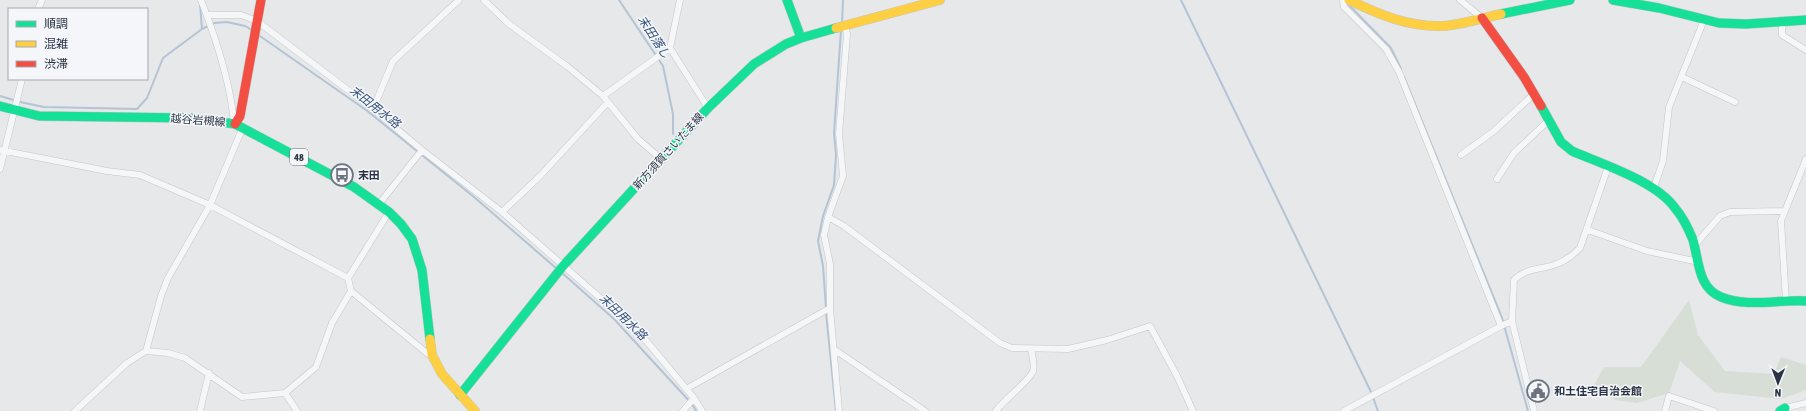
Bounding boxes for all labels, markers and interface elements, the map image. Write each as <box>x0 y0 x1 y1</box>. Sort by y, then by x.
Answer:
legend <box>8 8 148 80</box>
water label: 末田落し <box>635 13 673 61</box>
text: 順調 <box>44 17 68 31</box>
text: 混雑 <box>44 37 68 51</box>
text: 渋滞 <box>44 57 68 71</box>
water label: 末田用水路 <box>347 83 404 132</box>
street label: 新方須賀さいたま線 <box>631 110 705 192</box>
street label: 越谷岩槻線 <box>170 112 226 128</box>
road number: 48 <box>290 149 308 165</box>
bus stop icon: 末田 <box>329 162 355 188</box>
place label: 末田 <box>358 169 380 181</box>
water label: 末田用水路 <box>597 291 650 344</box>
north arrow <box>1758 363 1798 403</box>
public building icon: 和土住宅自治会館 <box>1525 378 1551 404</box>
place label: 和土住宅自治会館 <box>1554 385 1642 397</box>
text: N <box>1774 387 1781 399</box>

